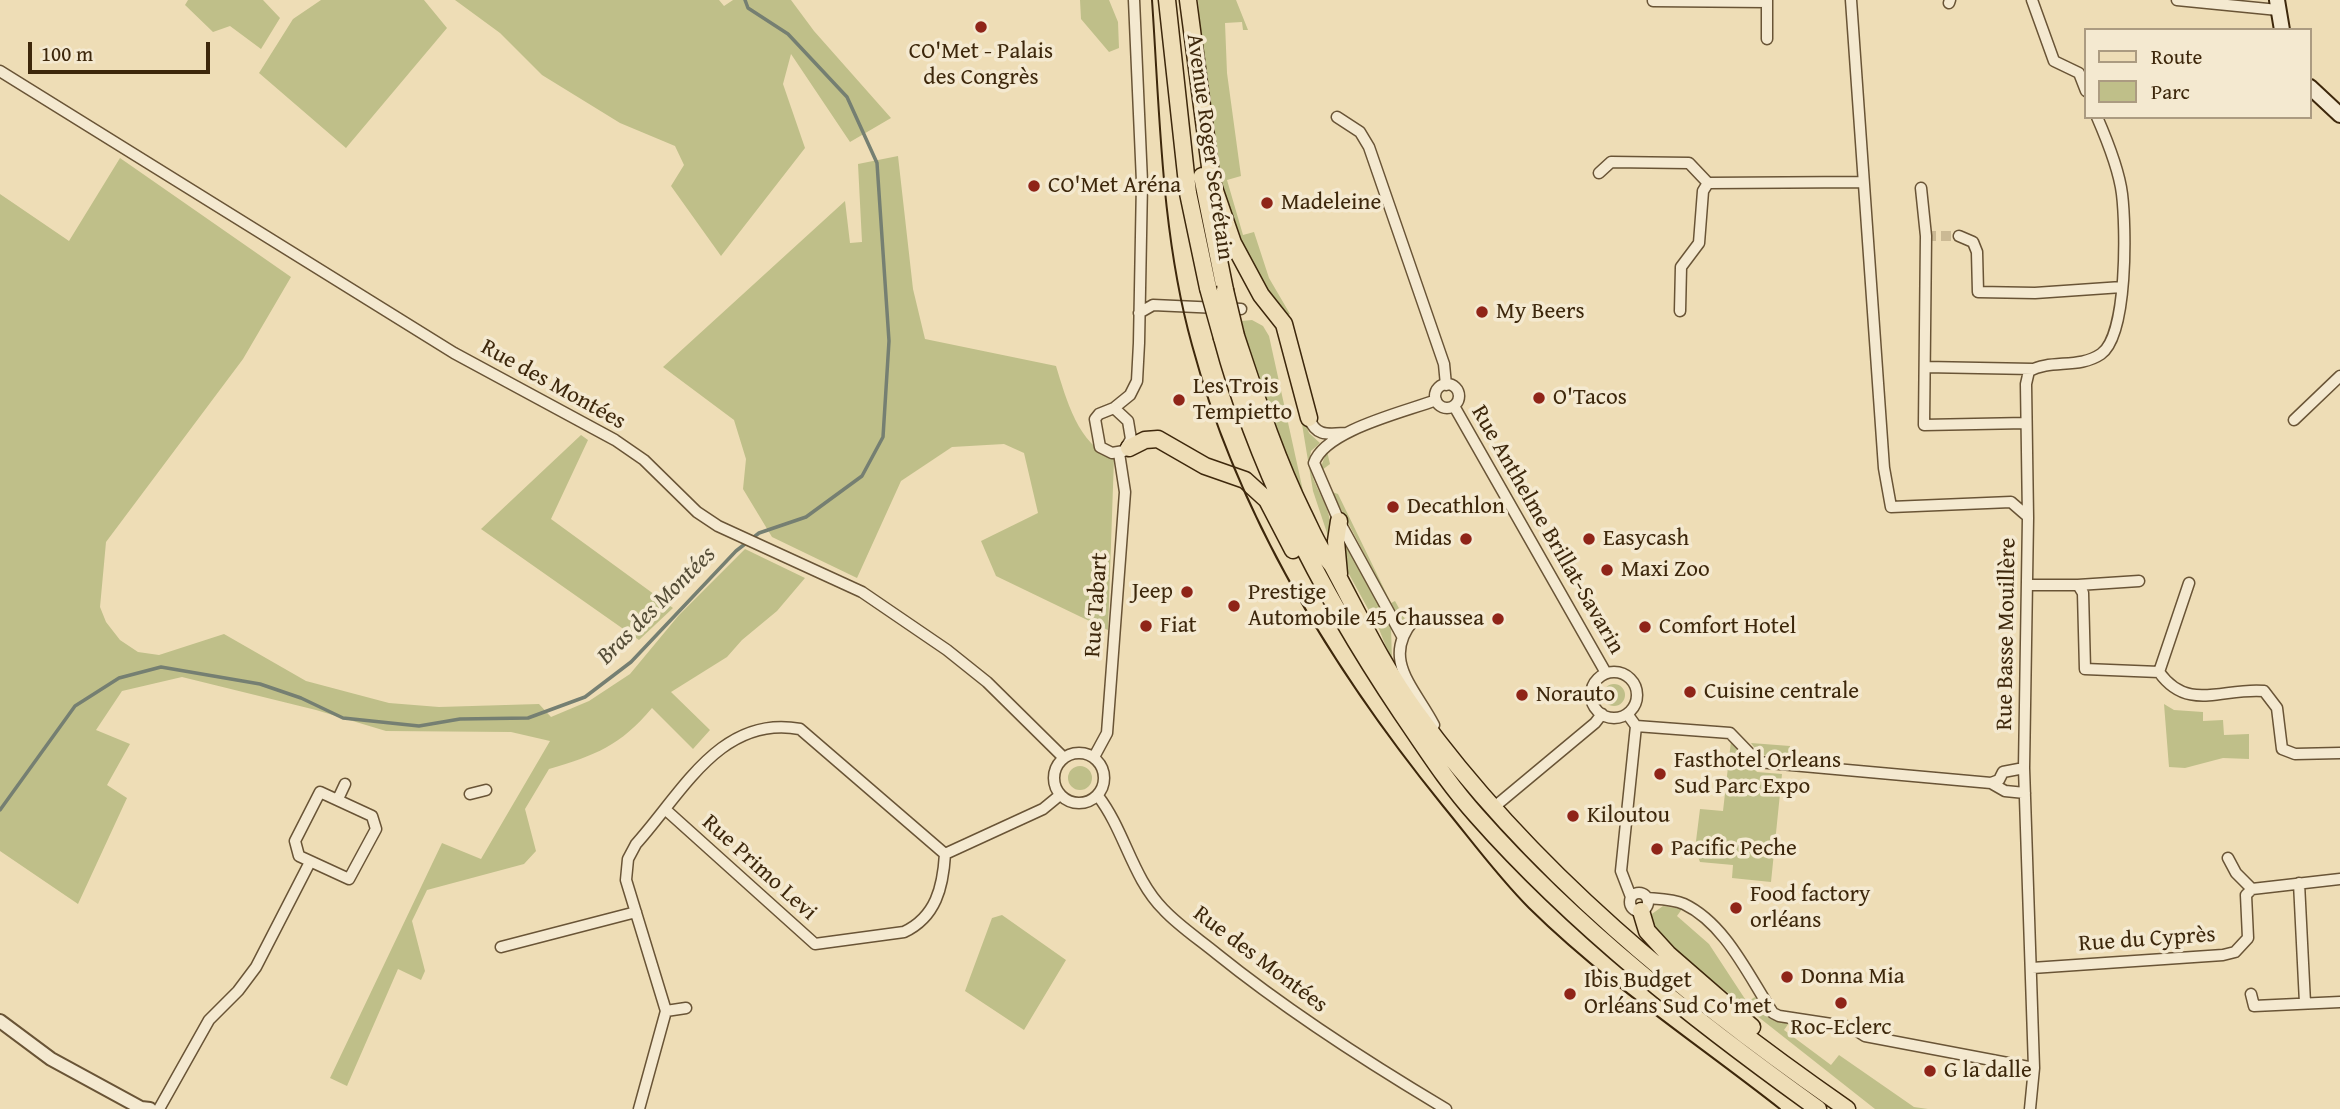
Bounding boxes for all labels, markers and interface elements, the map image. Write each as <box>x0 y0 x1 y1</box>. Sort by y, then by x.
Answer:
marker: CO'Met - Palais des Congrès <box>973 19 989 35</box>
scale bar <box>32 28 214 72</box>
legend <box>2084 28 2312 119</box>
street label: Avenue Roger Secrétain <box>1179 32 1239 262</box>
text: 100 m <box>41 38 93 69</box>
place label: CO'Met - Palais des Congrès <box>909 38 1053 92</box>
text: Route <box>2151 41 2202 72</box>
text: Parc <box>2151 76 2190 107</box>
place label: CO'Met Aréna <box>1048 172 1181 200</box>
marker: CO'Met Aréna <box>1026 178 1042 194</box>
place label: Madeleine <box>1281 189 1381 217</box>
marker: Madeleine <box>1259 195 1275 211</box>
place label: My Beers <box>1496 298 1585 326</box>
marker: My Beers <box>1474 304 1490 320</box>
street label: Rue des Montées <box>476 334 630 436</box>
place label: Les Trois Tempietto <box>1193 373 1292 427</box>
place label: O'Tacos <box>1553 384 1627 412</box>
marker: O'Tacos <box>1531 390 1547 406</box>
marker: Les Trois Tempietto <box>1171 392 1187 408</box>
street label: Rue Anthelme Brillat-Savarin <box>1464 401 1630 659</box>
place label: Decathlon <box>1407 493 1505 521</box>
marker: Decathlon <box>1385 499 1401 515</box>
place label: Midas <box>1394 525 1452 553</box>
place label: Easycash <box>1603 525 1689 553</box>
marker: Midas <box>1458 531 1474 547</box>
marker: Easycash <box>1581 531 1597 547</box>
street label: Rue Basse Mouillère <box>1992 537 2022 731</box>
water label: Bras des Montées <box>592 541 722 671</box>
street label: Rue Tabart <box>1080 552 1114 658</box>
place label: Maxi Zoo <box>1621 556 1710 584</box>
marker: Maxi Zoo <box>1599 562 1615 578</box>
place label: Jeep <box>1132 578 1173 606</box>
place label: Prestige Automobile 45 <box>1248 579 1388 633</box>
marker: Jeep <box>1179 584 1195 600</box>
marker: Prestige Automobile 45 <box>1226 598 1242 614</box>
place label: Chaussea <box>1395 605 1484 633</box>
marker: Chaussea <box>1490 611 1506 627</box>
place label: Fiat <box>1160 612 1197 640</box>
place label: Comfort Hotel <box>1659 613 1796 641</box>
marker: Fiat <box>1138 618 1154 634</box>
marker: Comfort Hotel <box>1637 619 1653 635</box>
place label: Cuisine centrale <box>1704 678 1859 706</box>
place label: Norauto <box>1536 681 1615 709</box>
marker: Cuisine centrale <box>1682 684 1698 700</box>
marker: Norauto <box>1514 687 1530 703</box>
place label: Fasthotel Orleans Sud Parc Expo <box>1674 747 1841 801</box>
marker: Fasthotel Orleans Sud Parc Expo <box>1652 766 1668 782</box>
place label: Kiloutou <box>1587 802 1670 830</box>
marker: Kiloutou <box>1565 808 1581 824</box>
street label: Rue Primo Levi <box>696 809 822 927</box>
place label: Pacific Peche <box>1671 835 1797 863</box>
marker: Pacific Peche <box>1649 841 1665 857</box>
place label: Food factory orléans <box>1750 881 1870 935</box>
street label: Rue des Montées <box>1187 900 1333 1020</box>
marker: Food factory orléans <box>1728 900 1744 916</box>
street label: Rue du Cyprès <box>2078 921 2216 959</box>
place label: Donna Mia <box>1801 963 1905 991</box>
place label: Ibis Budget Orléans Sud Co'met <box>1584 967 1772 1021</box>
marker: Donna Mia <box>1779 969 1795 985</box>
marker: Ibis Budget Orléans Sud Co'met <box>1562 986 1578 1002</box>
marker: Roc-Eclerc <box>1833 995 1849 1011</box>
place label: Roc-Eclerc <box>1790 1014 1892 1042</box>
place label: G la dalle <box>1944 1057 2032 1085</box>
marker: G la dalle <box>1922 1063 1938 1079</box>

